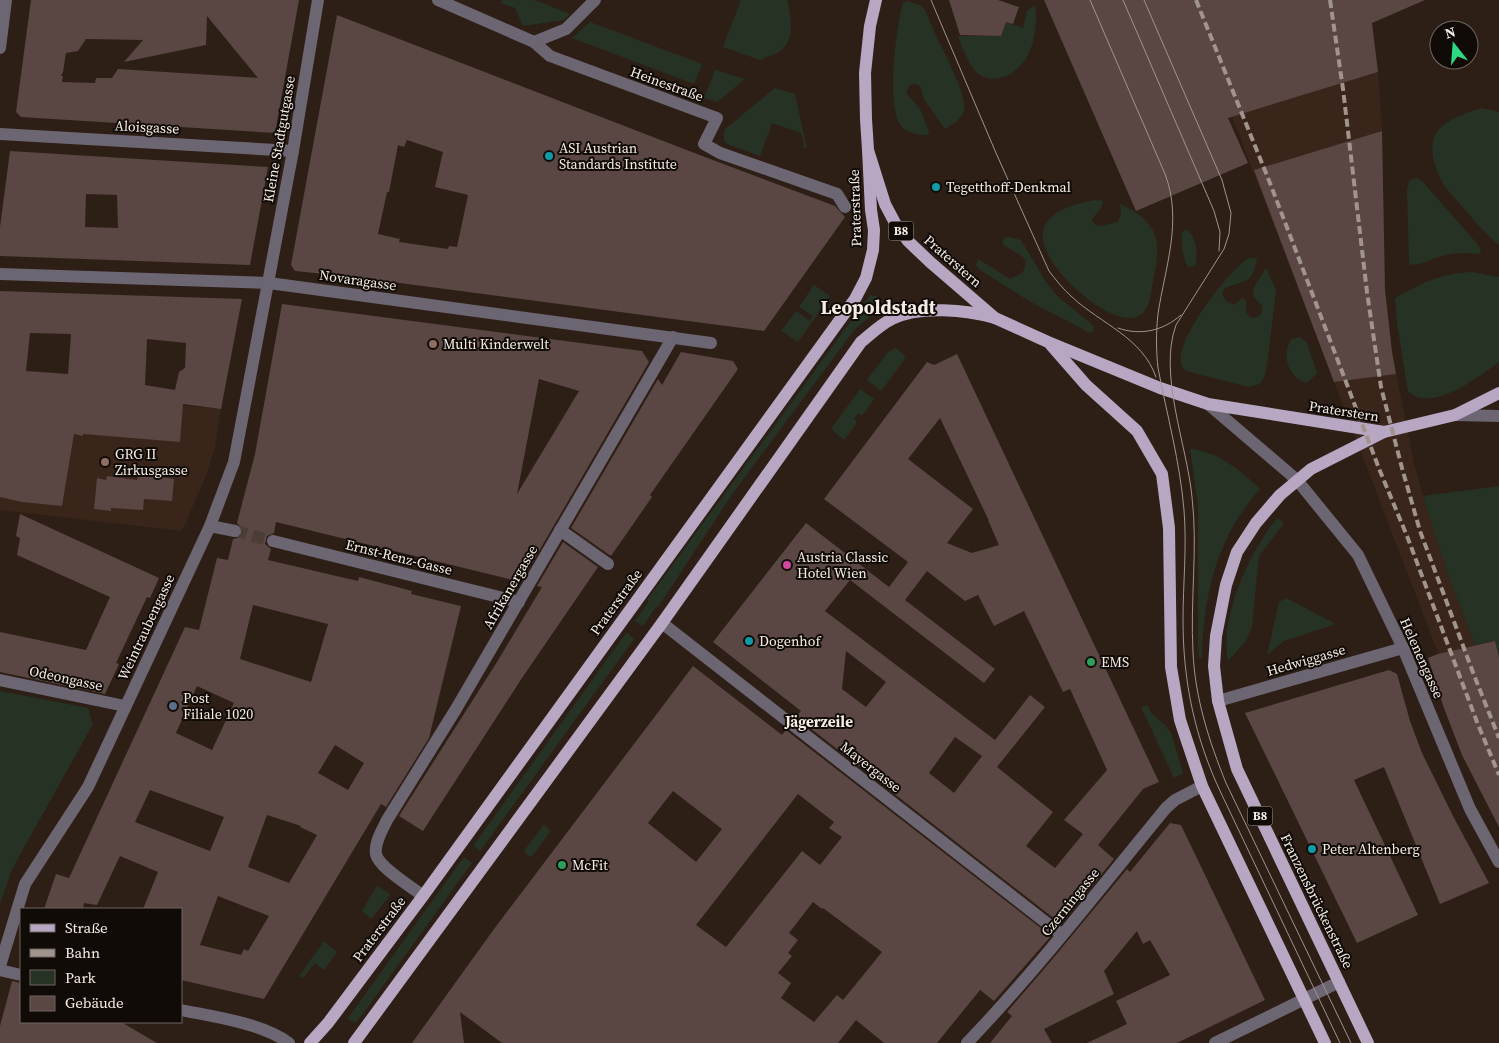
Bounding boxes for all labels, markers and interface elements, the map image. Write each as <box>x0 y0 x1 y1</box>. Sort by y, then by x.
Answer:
north arrow <box>1429 20 1479 70</box>
text: N <box>1442 22 1458 44</box>
street label: Heinestraße <box>628 61 706 107</box>
street label: Kleine Stadtgutgasse <box>258 74 300 204</box>
street label: Aloisgasse <box>114 115 180 139</box>
place label: ASI Austrian Standards Institute <box>559 138 677 174</box>
marker: ASI Austrian Standards Institute <box>543 150 555 162</box>
street label: Praterstraße <box>844 169 866 247</box>
place label: Tegetthoff-Denkmal <box>946 177 1071 197</box>
marker: Tegetthoff-Denkmal <box>930 181 942 193</box>
road number: B8 <box>888 222 914 240</box>
street label: Praterstern <box>920 230 987 292</box>
street label: Novaragasse <box>318 265 398 295</box>
district label: Leopoldstadt <box>821 294 936 320</box>
place label: Multi Kinderwelt <box>443 334 549 354</box>
marker: Multi Kinderwelt <box>427 338 439 350</box>
street label: Praterstern <box>1308 396 1381 426</box>
place label: GRG II Zirkusgasse <box>115 444 188 480</box>
marker: GRG II Zirkusgasse <box>99 456 111 468</box>
street label: Ernst-Renz-Gasse <box>344 534 454 580</box>
street label: Afrikanergasse <box>478 541 542 633</box>
place label: Austria Classic Hotel Wien <box>797 547 889 583</box>
marker: Austria Classic Hotel Wien <box>781 559 793 571</box>
street label: Praterstraße <box>585 565 647 639</box>
street label: Weintraubengasse <box>113 571 179 683</box>
street label: Helenengasse <box>1395 614 1449 702</box>
place label: Dogenhof <box>759 631 821 651</box>
marker: Dogenhof <box>743 635 755 647</box>
street label: Hedwiggasse <box>1264 639 1348 681</box>
place label: EMS <box>1101 652 1129 672</box>
marker: EMS <box>1085 656 1097 668</box>
street label: Odeongasse <box>27 660 105 696</box>
place label: Post Filiale 1020 <box>183 688 253 724</box>
marker: Post Filiale 1020 <box>167 700 179 712</box>
district label: Jägerzeile <box>784 711 853 732</box>
street label: Mayergasse <box>836 737 906 797</box>
road number: B8 <box>1248 806 1272 826</box>
street label: Franzensbrückenstraße <box>1276 830 1358 972</box>
place label: Peter Altenberg <box>1322 839 1420 859</box>
marker: Peter Altenberg <box>1306 843 1318 855</box>
place label: McFit <box>572 855 608 875</box>
marker: McFit <box>556 859 568 871</box>
street label: Czerningasse <box>1036 864 1104 940</box>
street label: Praterstraße <box>348 892 410 966</box>
legend <box>20 908 182 1023</box>
text: Straße <box>65 917 108 938</box>
text: Bahn <box>65 942 100 963</box>
text: Park <box>65 967 97 988</box>
text: Gebäude <box>65 992 124 1013</box>

